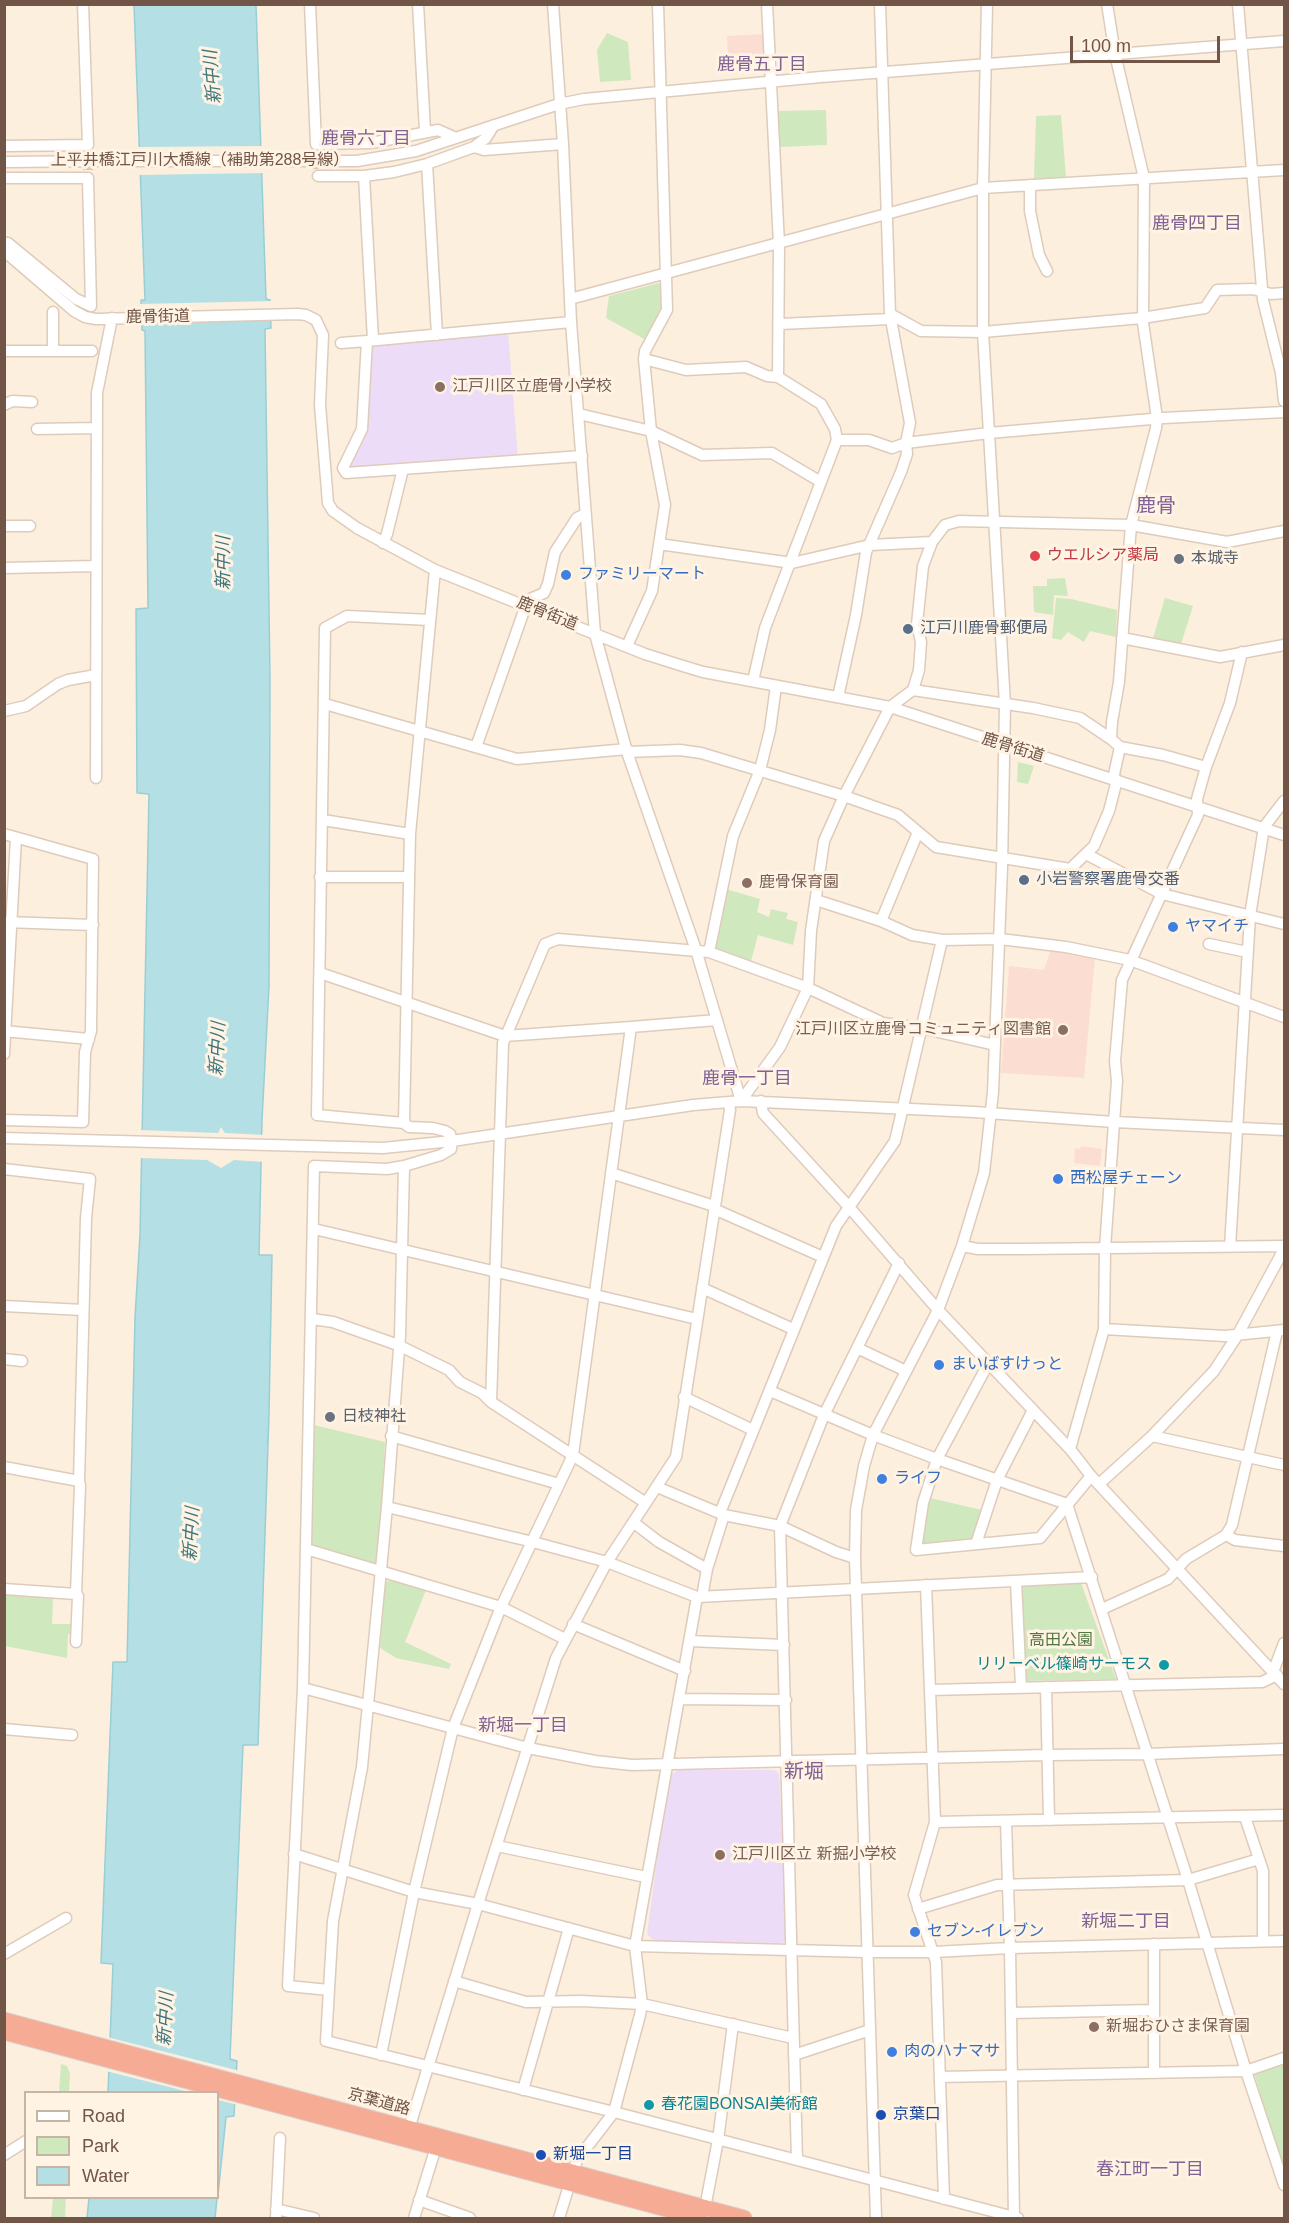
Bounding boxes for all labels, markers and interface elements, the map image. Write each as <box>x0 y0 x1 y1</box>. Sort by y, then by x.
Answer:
scale bar <box>1073 24 1223 62</box>
text: 100 m <box>1081 36 1131 56</box>
water label: 新中川 <box>200 49 226 105</box>
district label: 鹿骨五丁目 <box>717 54 807 76</box>
district label: 鹿骨六丁目 <box>321 128 411 150</box>
street label: 上平井橋江戸川大橋線（補助第288号線） <box>51 151 349 171</box>
district label: 鹿骨四丁目 <box>1152 213 1242 235</box>
street label: 鹿骨街道 <box>126 307 190 327</box>
place label: 江戸川区立鹿骨小学校 <box>452 377 612 397</box>
marker: 江戸川区立鹿骨小学校 <box>433 380 447 394</box>
district label: 鹿骨 <box>1136 494 1176 518</box>
water label: 新中川 <box>213 536 235 590</box>
place label: ウエルシア薬局 <box>1047 546 1159 566</box>
marker: ウエルシア薬局 <box>1028 549 1042 563</box>
place label: 本城寺 <box>1191 549 1239 569</box>
marker: 本城寺 <box>1172 552 1186 566</box>
place label: ファミリーマート <box>578 565 706 585</box>
marker: ファミリーマート <box>559 568 573 582</box>
street label: 鹿骨街道 <box>514 593 580 635</box>
place label: 江戸川鹿骨郵便局 <box>920 619 1048 639</box>
marker: 江戸川鹿骨郵便局 <box>901 622 915 636</box>
street label: 鹿骨街道 <box>980 729 1046 767</box>
place label: 小岩警察署鹿骨交番 <box>1036 870 1180 890</box>
place label: 鹿骨保育園 <box>759 873 839 893</box>
marker: 小岩警察署鹿骨交番 <box>1017 873 1031 887</box>
marker: 鹿骨保育園 <box>740 876 754 890</box>
place label: ヤマイチ <box>1185 917 1249 937</box>
marker: ヤマイチ <box>1166 920 1180 934</box>
place label: 江戸川区立鹿骨コミュニティ図書館 <box>795 1020 1051 1040</box>
water label: 新中川 <box>206 1021 230 1077</box>
marker: 江戸川区立鹿骨コミュニティ図書館 <box>1056 1023 1070 1037</box>
district label: 鹿骨一丁目 <box>702 1068 792 1090</box>
place label: 西松屋チェーン <box>1070 1169 1182 1189</box>
marker: 西松屋チェーン <box>1051 1172 1065 1186</box>
place label: まいばすけっと <box>951 1355 1063 1375</box>
marker: まいばすけっと <box>932 1358 946 1372</box>
place label: 日枝神社 <box>342 1407 406 1427</box>
marker: 日枝神社 <box>323 1410 337 1424</box>
place label: ライフ <box>894 1469 942 1489</box>
marker: ライフ <box>875 1472 889 1486</box>
water label: 新中川 <box>180 1506 204 1562</box>
park label: 高田公園 <box>1029 1631 1093 1651</box>
place label: リリーベル篠崎サーモス <box>976 1655 1152 1675</box>
marker: リリーベル篠崎サーモス <box>1157 1658 1171 1672</box>
district label: 新堀一丁目 <box>478 1715 568 1737</box>
district label: 新堀 <box>784 1760 824 1784</box>
place label: 江戸川区立 新掘小学校 <box>732 1845 896 1865</box>
marker: 江戸川区立 新掘小学校 <box>713 1848 727 1862</box>
district label: 新堀二丁目 <box>1081 1911 1171 1933</box>
place label: セブン-イレブン <box>927 1922 1044 1942</box>
marker: セブン-イレブン <box>908 1925 922 1939</box>
water label: 新中川 <box>154 1991 178 2047</box>
place label: 新堀おひさま保育園 <box>1106 2017 1250 2037</box>
marker: 新堀おひさま保育園 <box>1087 2020 1101 2034</box>
place label: 肉のハナマサ <box>904 2042 1000 2062</box>
marker: 肉のハナマサ <box>885 2045 899 2059</box>
street label: 京葉道路 <box>346 2084 412 2120</box>
legend <box>24 2091 219 2199</box>
place label: 春花園BONSAI美術館 <box>661 2095 817 2115</box>
marker: 春花園BONSAI美術館 <box>642 2098 656 2112</box>
place label: 京葉口 <box>893 2105 941 2125</box>
text: Road <box>82 2106 125 2126</box>
marker: 京葉口 <box>874 2108 888 2122</box>
text: Park <box>82 2136 119 2156</box>
place label: 新堀一丁目 <box>553 2145 633 2165</box>
marker: 新堀一丁目 <box>534 2148 548 2162</box>
district label: 春江町一丁目 <box>1096 2159 1204 2181</box>
text: Water <box>82 2166 129 2186</box>

